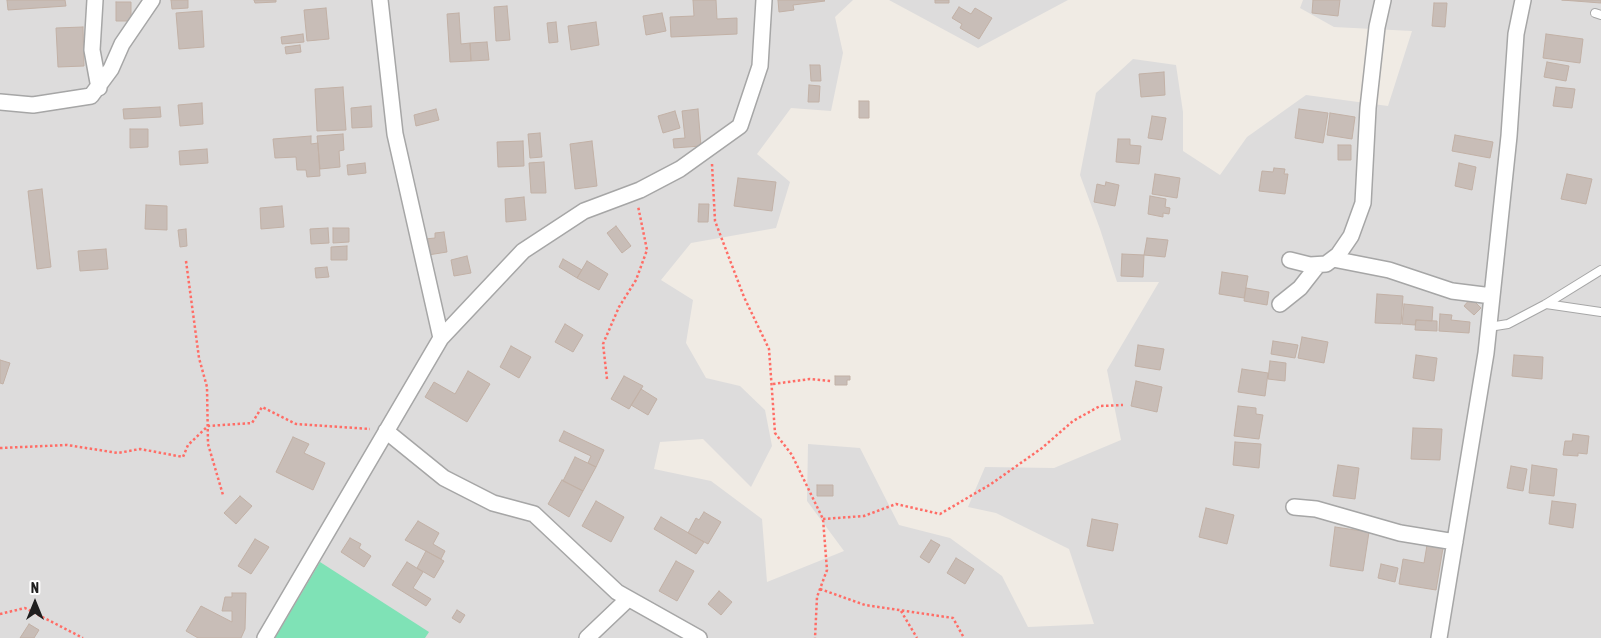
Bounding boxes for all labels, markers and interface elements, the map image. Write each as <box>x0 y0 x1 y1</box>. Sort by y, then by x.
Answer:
north arrow <box>10 578 60 628</box>
text: N <box>31 580 39 596</box>

